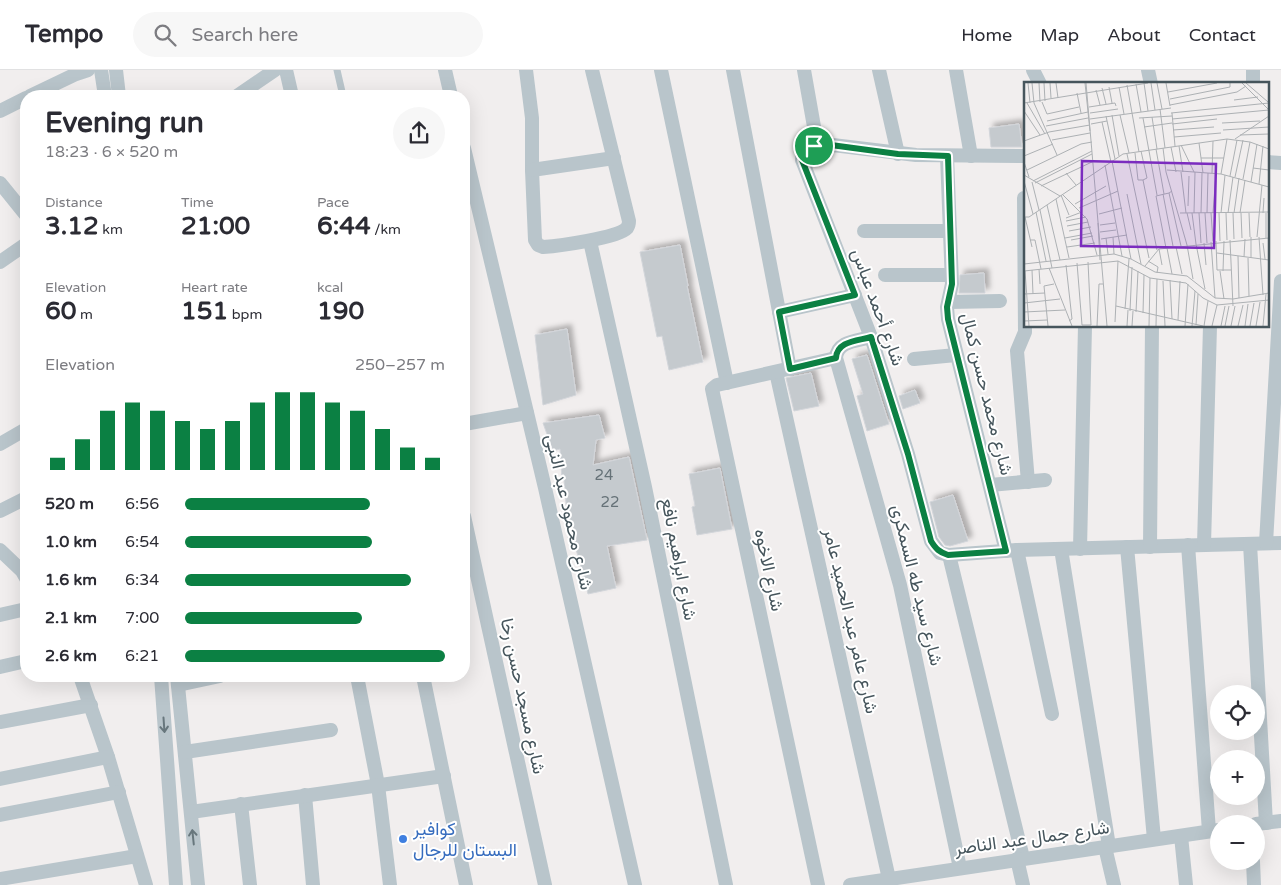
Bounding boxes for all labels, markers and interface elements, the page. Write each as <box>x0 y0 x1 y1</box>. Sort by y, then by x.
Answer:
search box <box>133 12 483 57</box>
text: Tempo <box>25 20 103 49</box>
icon: search <box>151 21 179 49</box>
text: Search here <box>191 24 298 46</box>
text: Home <box>961 24 1012 46</box>
text: Map <box>1040 24 1079 46</box>
text: About <box>1107 24 1161 46</box>
text: Contact <box>1189 24 1256 46</box>
inset map <box>1024 82 1268 328</box>
text: Evening run <box>45 106 204 140</box>
button: share <box>393 107 445 159</box>
pin <box>793 125 835 167</box>
icon: arrive <box>800 132 828 160</box>
text: 18:23 · 6 × 520 m <box>45 142 178 162</box>
text: Distance <box>45 194 103 211</box>
text: Time <box>181 194 214 211</box>
text: Pace <box>317 194 349 211</box>
text: 3.12 <box>45 211 99 241</box>
text: 21:00 <box>181 211 250 241</box>
text: 6:44 <box>317 211 371 241</box>
text: km <box>99 221 123 238</box>
text: /km <box>371 221 401 238</box>
street label: شارع أحمد عباس <box>846 245 909 369</box>
text: Elevation <box>45 279 106 296</box>
text: Heart rate <box>181 279 248 296</box>
text: kcal <box>317 279 343 296</box>
text: 60 <box>45 296 76 326</box>
text: 151 <box>181 296 228 326</box>
text: 190 <box>317 296 364 326</box>
text: m <box>76 306 93 323</box>
text: bpm <box>228 306 262 323</box>
street label: شارع محمد حسن كمال <box>955 310 1018 478</box>
text: Elevation <box>45 355 115 375</box>
text: 250–257 m <box>355 355 445 375</box>
street label: شارع محمود عبد النبى <box>539 432 598 592</box>
house number: 24 <box>595 466 613 484</box>
house number: 22 <box>601 493 619 511</box>
text: 520 m <box>45 494 94 514</box>
text: 6:56 <box>125 494 159 514</box>
street label: شارع ابراهيم نافع <box>655 496 702 622</box>
street label: شارع سيد طه السمكرى <box>885 502 948 668</box>
street label: شارع عامر عبد الحميد عامر <box>818 525 883 716</box>
street label: شارع الاخوه <box>749 527 788 613</box>
text: 1.0 km <box>45 532 97 552</box>
text: 6:54 <box>125 532 159 552</box>
text: 1.6 km <box>45 570 97 590</box>
text: 6:34 <box>125 570 159 590</box>
text: 2.1 km <box>45 608 97 628</box>
text: 7:00 <box>125 608 159 628</box>
street label: شارع مسجد حسن رخا <box>495 616 550 776</box>
text: 2.6 km <box>45 646 97 666</box>
text: 6:21 <box>125 646 159 666</box>
map controls <box>1210 685 1265 870</box>
button: locate <box>1210 685 1265 740</box>
one-way arrow <box>160 717 169 733</box>
button: + <box>1210 750 1265 805</box>
button: − <box>1210 815 1265 870</box>
street label: شارع جمال عبد الناصر <box>952 816 1111 861</box>
place label: كوافير البستان للرجال <box>412 818 517 861</box>
one-way arrow <box>188 829 198 845</box>
marker: كوافير البستان للرجال <box>397 833 409 845</box>

